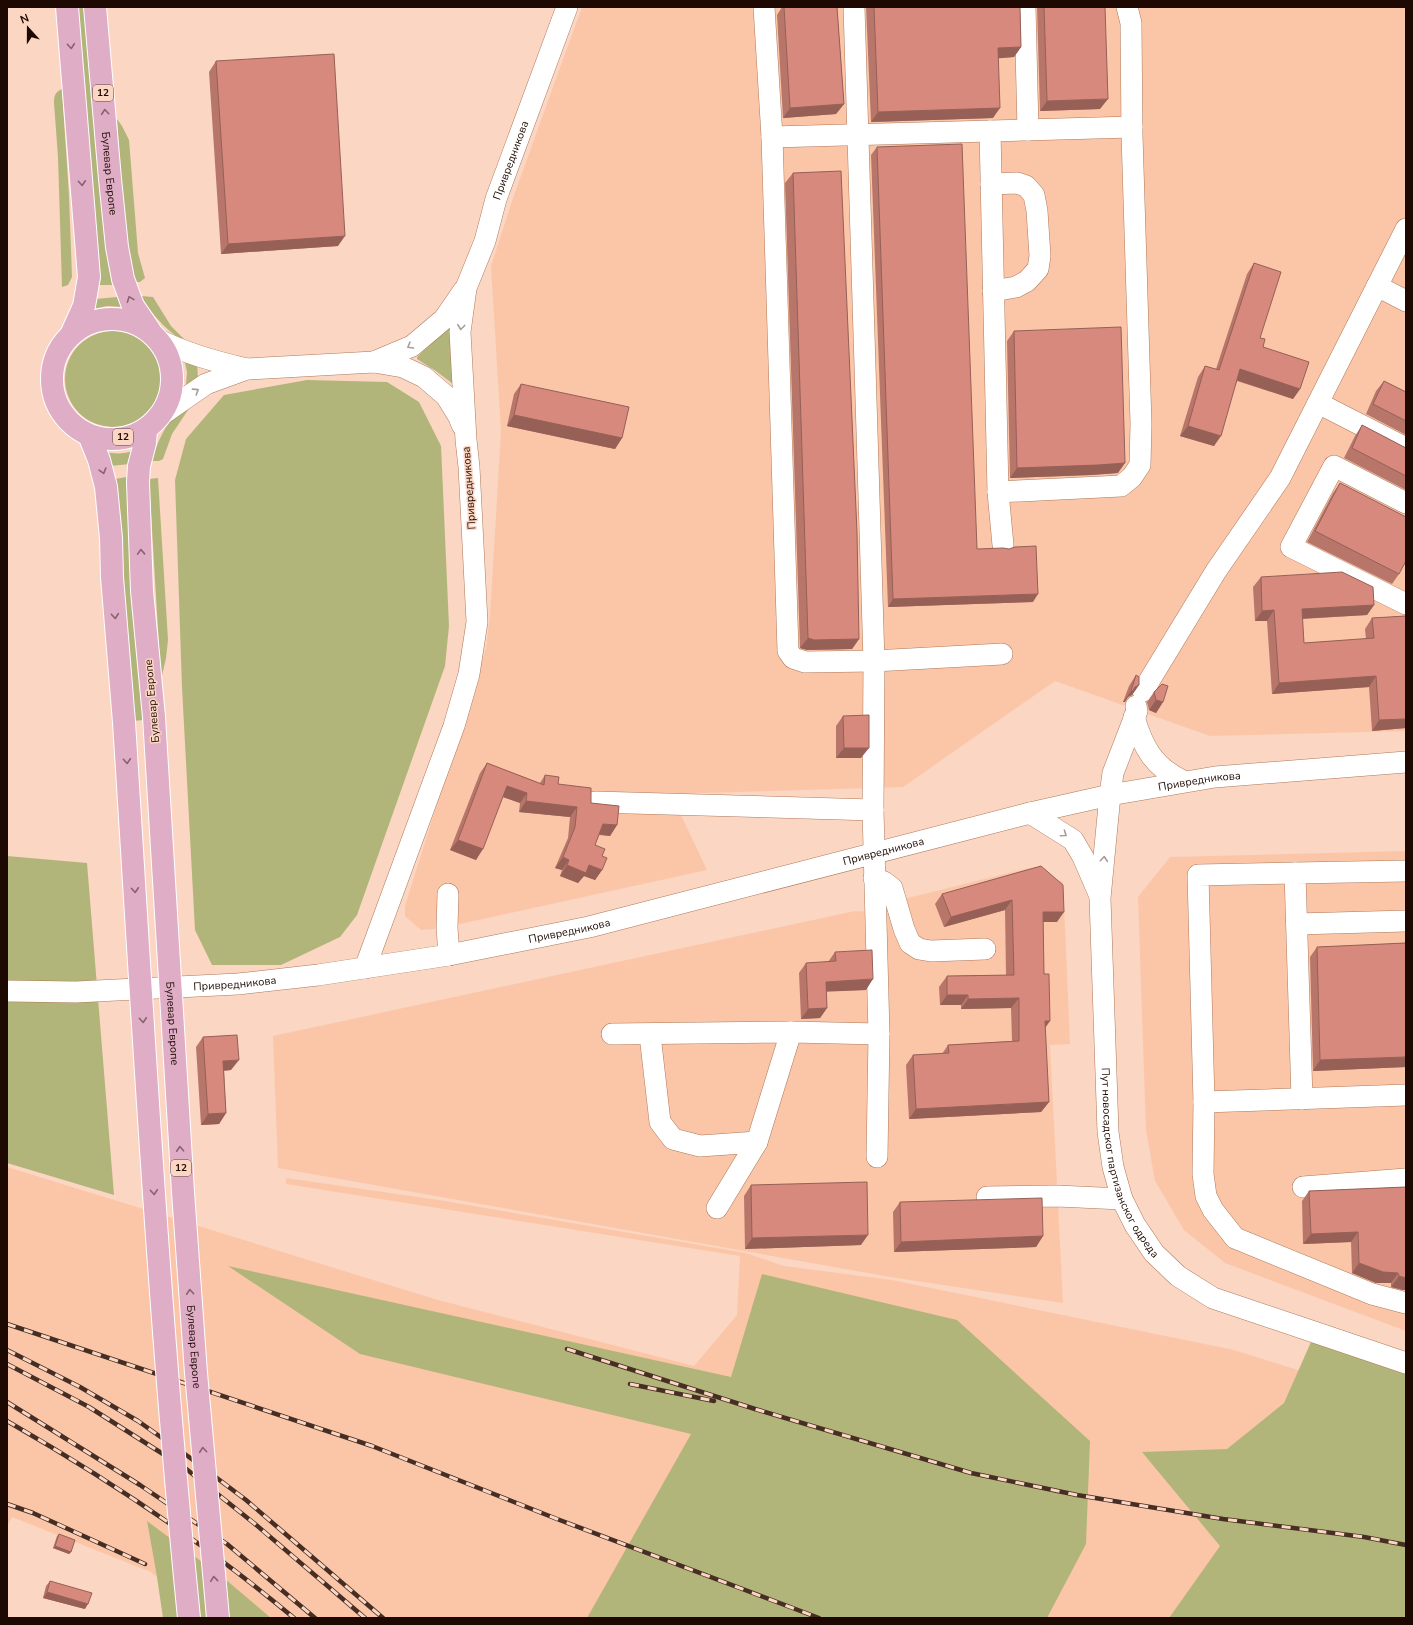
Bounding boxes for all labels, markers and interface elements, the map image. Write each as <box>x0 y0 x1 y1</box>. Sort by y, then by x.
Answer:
north arrow <box>8 8 48 48</box>
text: N <box>18 11 31 28</box>
one-way arrow <box>66 43 75 49</box>
road number: 12 <box>93 85 113 101</box>
one-way arrow <box>101 109 110 115</box>
street label: Привредникова <box>489 119 532 202</box>
street label: Булевар Европе <box>98 131 121 216</box>
one-way arrow <box>78 179 87 186</box>
one-way arrow <box>127 296 135 303</box>
one-way arrow <box>457 324 466 330</box>
one-way arrow <box>407 341 414 348</box>
one-way arrow <box>192 388 199 395</box>
road number: 12 <box>113 429 133 445</box>
street label: Привредникова <box>459 446 479 530</box>
one-way arrow <box>98 468 107 475</box>
one-way arrow <box>137 549 145 555</box>
one-way arrow <box>111 613 120 619</box>
street label: Булевар Европе <box>141 659 163 743</box>
one-way arrow <box>122 758 131 764</box>
street label: Привредникова <box>1157 768 1241 794</box>
one-way arrow <box>1059 829 1066 836</box>
street label: Привредникова <box>841 833 926 869</box>
one-way arrow <box>1099 856 1108 862</box>
one-way arrow <box>131 887 139 893</box>
street label: Привредникова <box>527 914 612 946</box>
street label: Привредникова <box>193 972 277 994</box>
street label: Булевар Европе <box>163 981 183 1066</box>
one-way arrow <box>139 1017 148 1023</box>
street label: Пут новосадског партизанског одреда <box>1098 1067 1162 1261</box>
one-way arrow <box>176 1146 185 1152</box>
road number: 12 <box>171 1160 191 1176</box>
one-way arrow <box>150 1189 159 1195</box>
one-way arrow <box>186 1289 195 1295</box>
street label: Булевар Европе <box>184 1304 205 1389</box>
one-way arrow <box>198 1447 207 1453</box>
one-way arrow <box>210 1576 219 1582</box>

